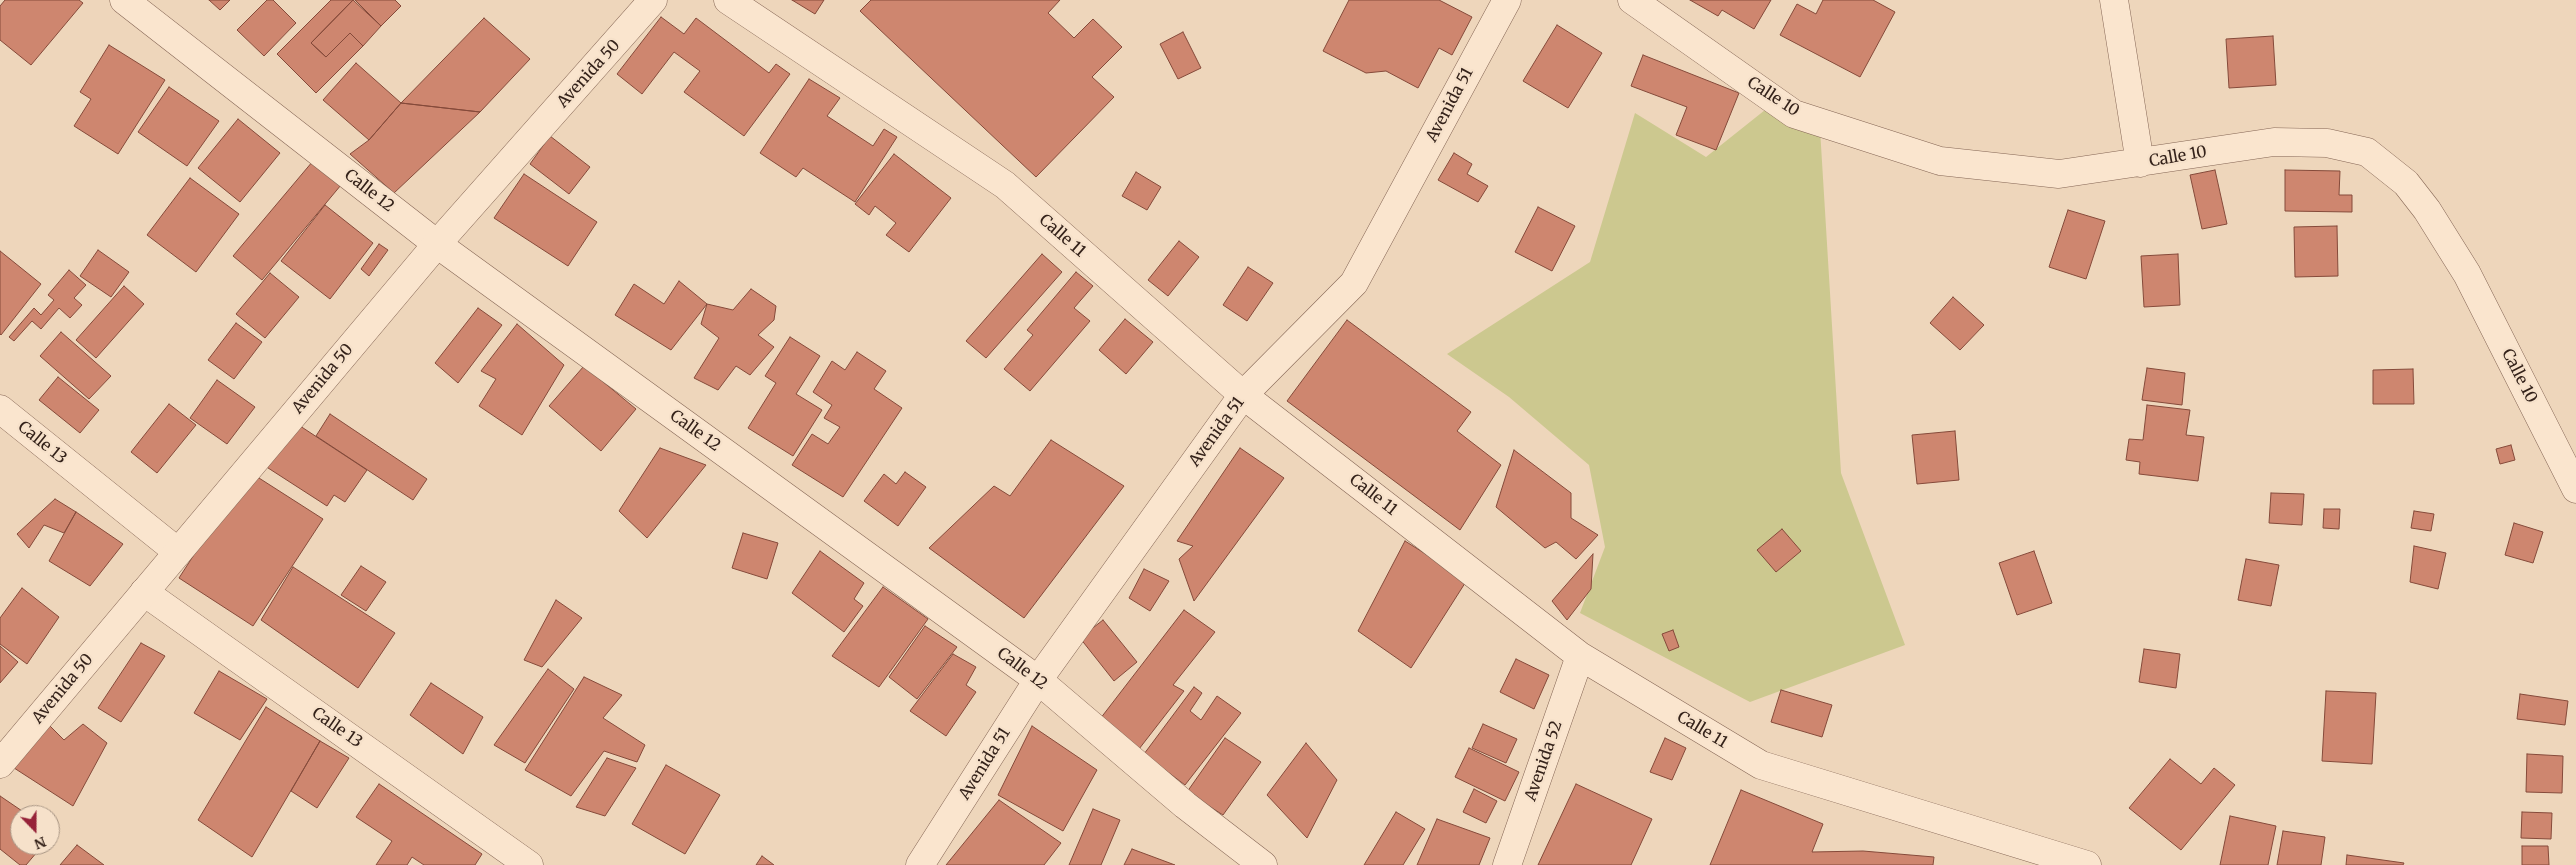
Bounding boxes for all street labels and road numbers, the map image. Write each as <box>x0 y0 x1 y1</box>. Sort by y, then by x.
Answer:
street label: Avenida 50 <box>553 36 625 112</box>
street label: Avenida 51 <box>1422 65 1478 145</box>
street label: Calle 10 <box>1743 73 1803 121</box>
street label: Calle 10 <box>2148 142 2208 172</box>
street label: Calle 12 <box>340 166 398 216</box>
street label: Calle 11 <box>1035 211 1089 261</box>
street label: Avenida 50 <box>288 340 358 418</box>
street label: Calle 10 <box>2497 346 2541 406</box>
street label: Avenida 51 <box>1185 394 1249 470</box>
street label: Calle 12 <box>666 406 724 456</box>
street label: Calle 13 <box>14 418 70 468</box>
street label: Calle 11 <box>1345 470 1401 520</box>
street label: Calle 12 <box>993 644 1051 694</box>
street label: Avenida 50 <box>28 650 98 728</box>
street label: Calle 13 <box>308 704 366 752</box>
street label: Calle 11 <box>1673 708 1731 752</box>
street label: Avenida 52 <box>1521 718 1567 804</box>
street label: Avenida 51 <box>955 724 1015 804</box>

